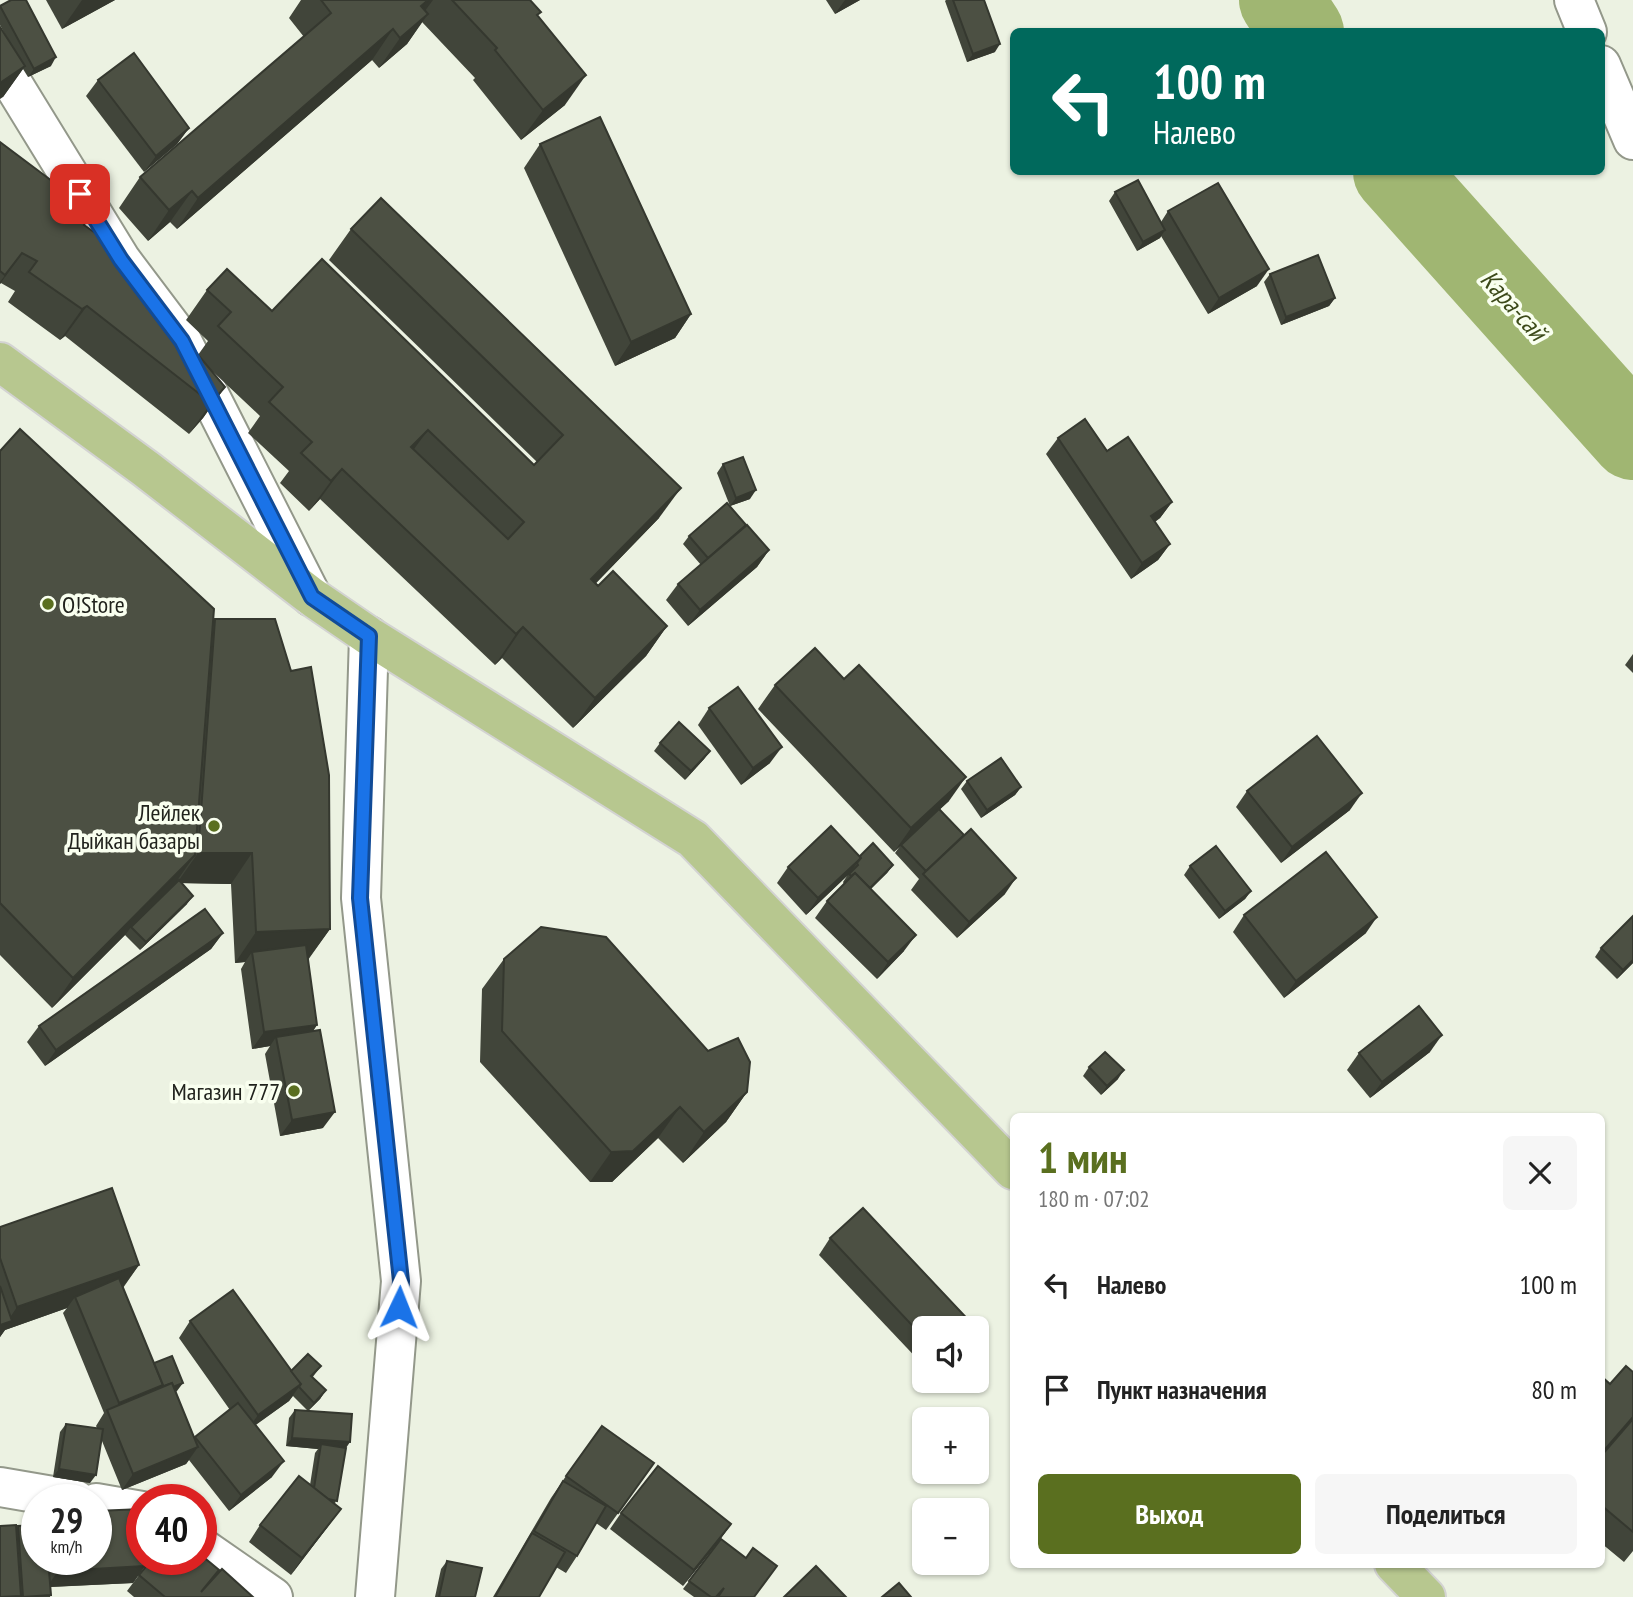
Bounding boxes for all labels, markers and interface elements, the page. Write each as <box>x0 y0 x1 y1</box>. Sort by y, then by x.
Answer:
text: 100 m <box>1153 49 1266 113</box>
icon: left <box>1038 56 1129 147</box>
text: Налево <box>1153 111 1236 153</box>
pin <box>50 164 110 224</box>
icon: arrive <box>61 175 99 213</box>
water label: Кара-сай <box>1474 263 1556 349</box>
place label: O!Store <box>62 589 125 620</box>
marker: O!Store <box>40 596 56 612</box>
place label: Лейлек Дыйкан базары <box>68 797 201 856</box>
marker: Лейлек Дыйкан базары <box>206 818 222 834</box>
place label: Магазин 777 <box>172 1076 280 1107</box>
marker: Магазин 777 <box>286 1083 302 1099</box>
text: 1 мин <box>1038 1130 1128 1185</box>
button: close <box>1503 1136 1577 1210</box>
text: 180 m · 07:02 <box>1038 1184 1150 1213</box>
icon: left <box>1038 1266 1076 1304</box>
text: Налево <box>1097 1268 1166 1301</box>
text: 100 m <box>1519 1268 1577 1301</box>
position arrow <box>362 1270 436 1344</box>
map controls <box>912 1316 989 1575</box>
button: sound <box>912 1316 989 1393</box>
icon: arrive <box>1038 1371 1076 1409</box>
text: Пункт назначения <box>1097 1373 1267 1406</box>
text: 80 m <box>1531 1373 1577 1406</box>
button: + <box>912 1407 989 1484</box>
button: Выход <box>1038 1474 1301 1554</box>
button: Поделиться <box>1315 1474 1577 1554</box>
speed limit sign: 40 <box>126 1484 217 1575</box>
text: 29 <box>50 1497 83 1543</box>
button: − <box>912 1498 989 1575</box>
text: km/h <box>51 1535 82 1558</box>

